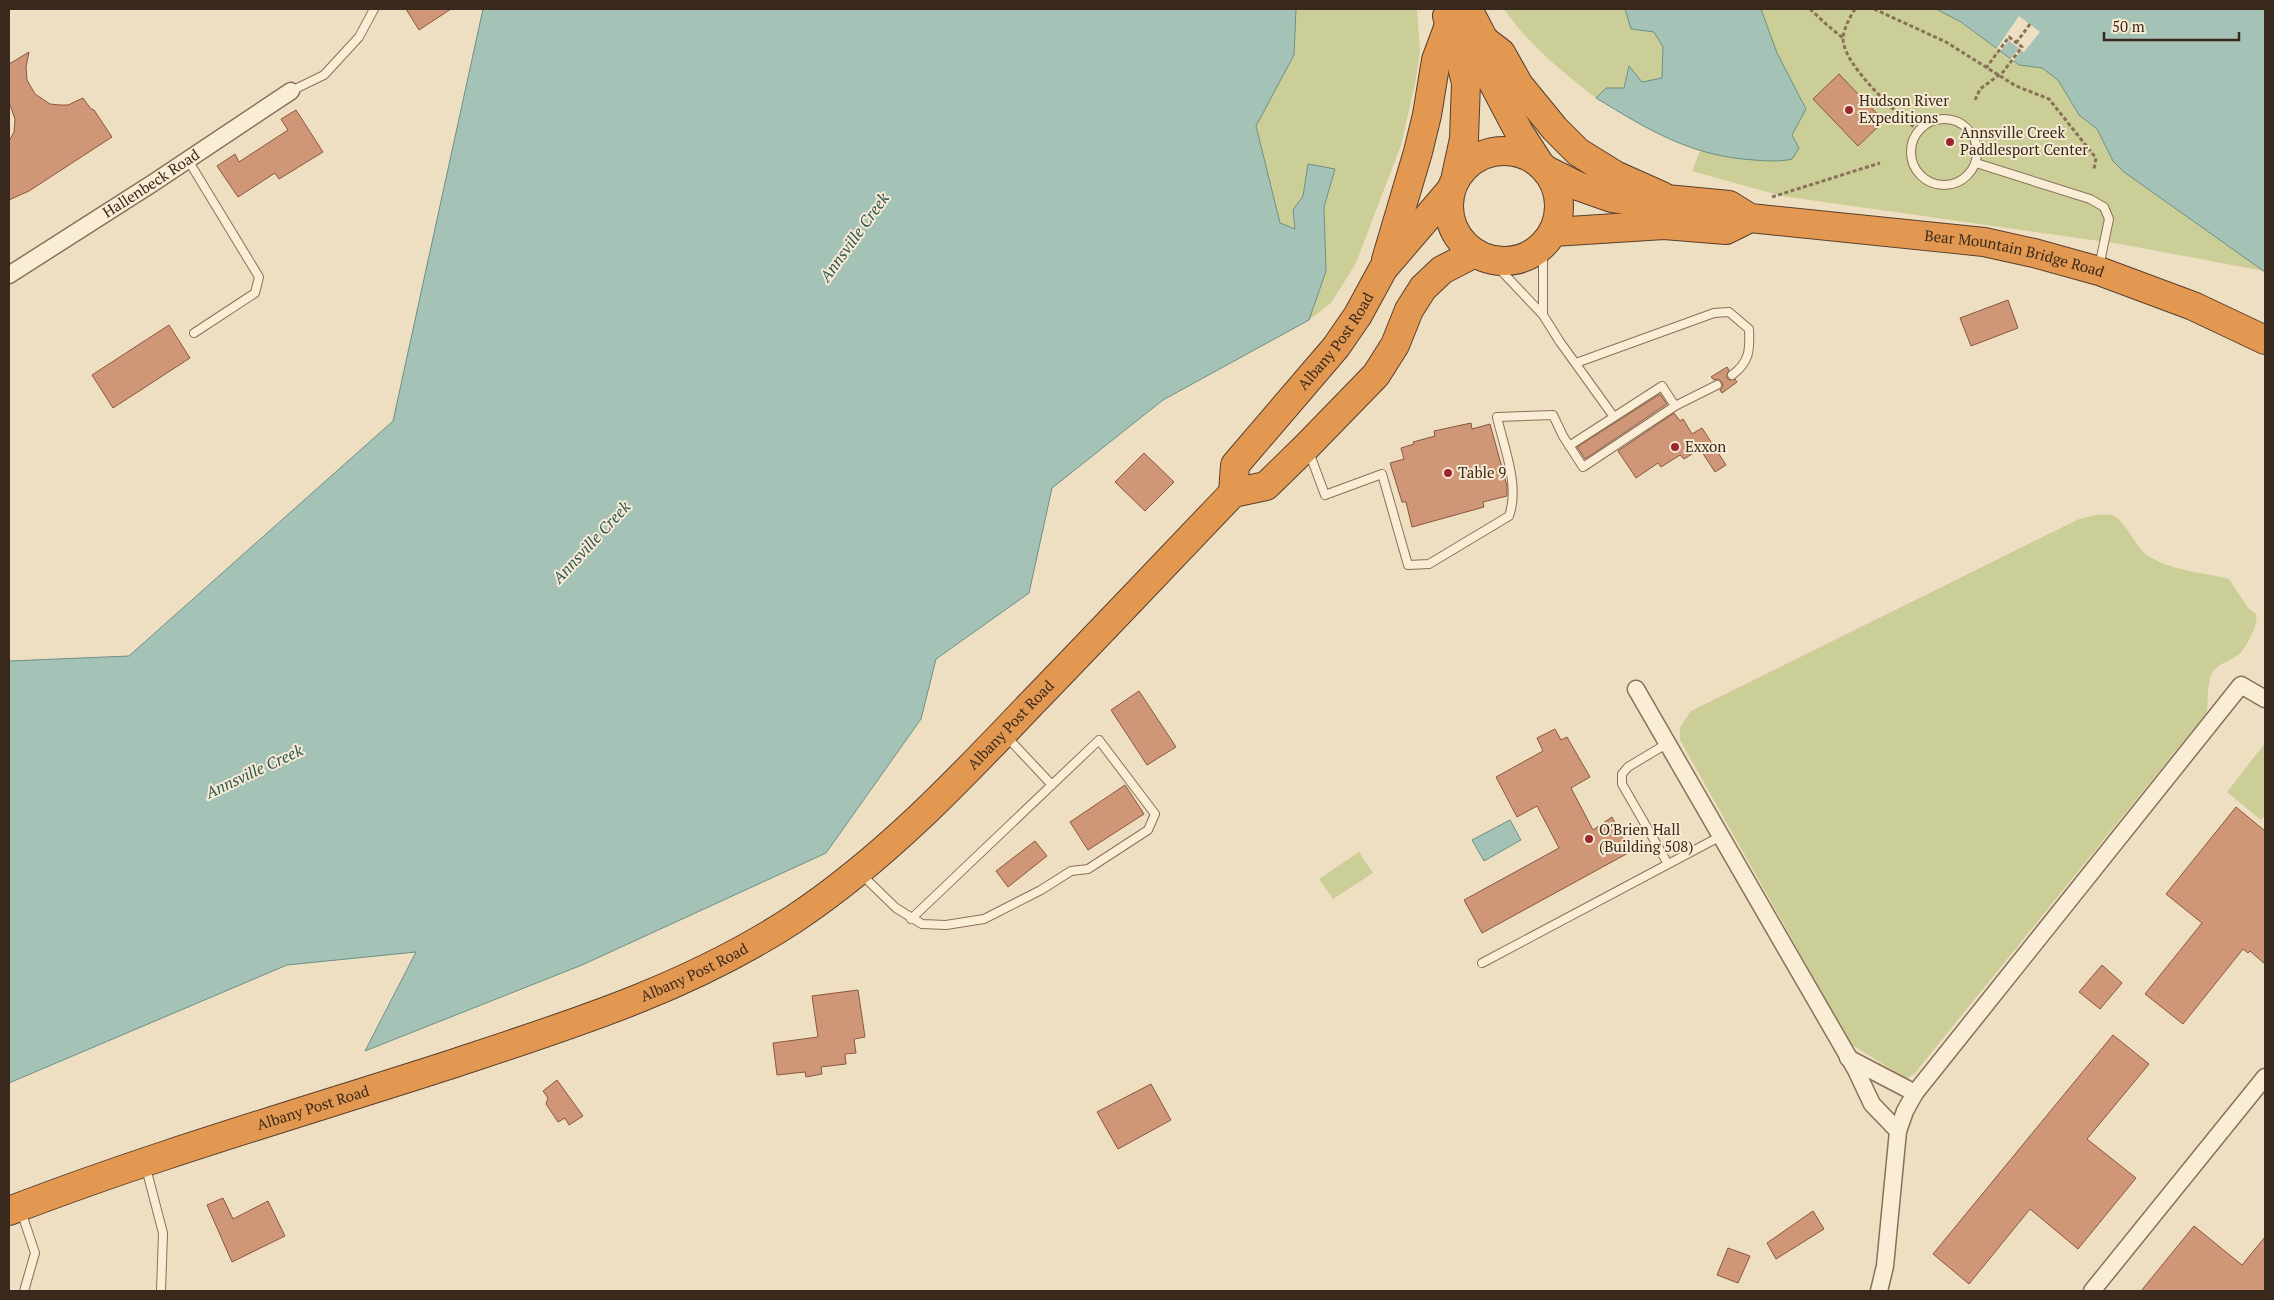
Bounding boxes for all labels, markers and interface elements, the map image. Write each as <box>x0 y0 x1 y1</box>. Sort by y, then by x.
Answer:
scale bar <box>2104 10 2239 42</box>
text: 50 m <box>2112 16 2145 36</box>
place label: Hudson River Expeditions <box>1859 90 1949 127</box>
marker: Hudson River Expeditions <box>1843 104 1855 116</box>
place label: Annsville Creek Paddlesport Center <box>1960 122 2088 159</box>
marker: Annsville Creek Paddlesport Center <box>1944 136 1956 148</box>
street label: Hallenbeck Road <box>98 144 203 222</box>
water label: Annsville Creek <box>814 188 894 287</box>
street label: Bear Mountain Bridge Road <box>1924 225 2107 281</box>
street label: Albany Post Road <box>1293 289 1377 394</box>
place label: Exxon <box>1685 436 1726 456</box>
marker: Exxon <box>1669 441 1681 453</box>
place label: Table 9 <box>1458 462 1506 482</box>
marker: Table 9 <box>1442 467 1454 479</box>
water label: Annsville Creek <box>546 496 635 589</box>
street label: Albany Post Road <box>963 675 1058 773</box>
water label: Annsville Creek <box>201 739 307 804</box>
place label: O'Brien Hall (Building 508) <box>1599 819 1693 856</box>
marker: O'Brien Hall (Building 508) <box>1583 833 1595 845</box>
street label: Albany Post Road <box>637 938 751 1006</box>
street label: Albany Post Road <box>254 1080 371 1134</box>

